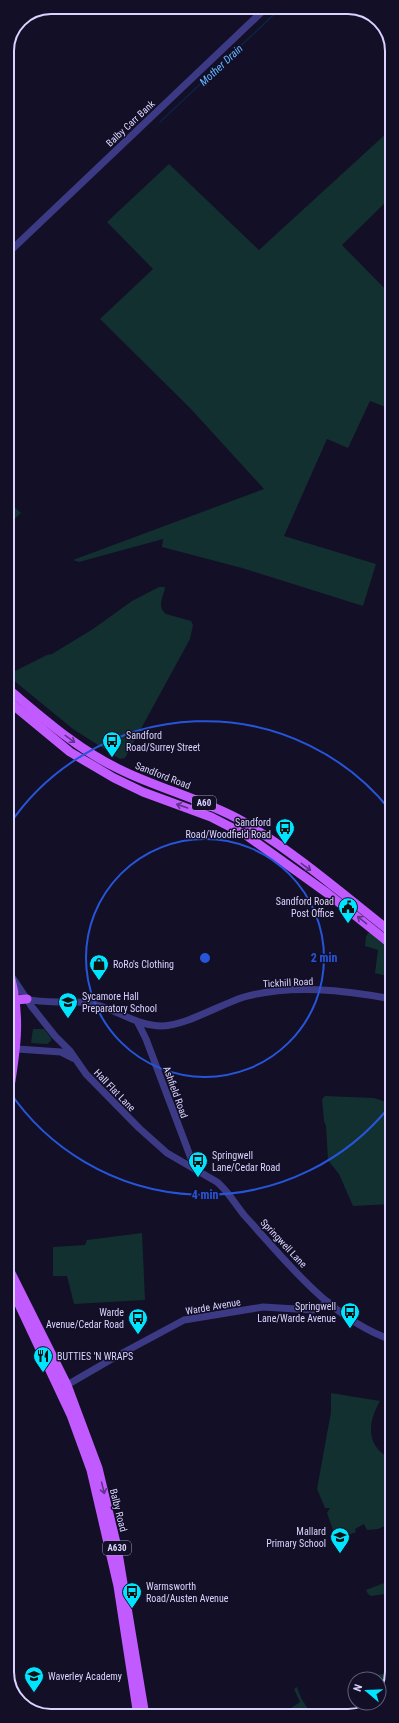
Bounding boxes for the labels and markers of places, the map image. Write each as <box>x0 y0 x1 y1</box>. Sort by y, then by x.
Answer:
bus stop icon: Sandford Road/Surrey Street <box>101 730 123 758</box>
place label: Sandford Road/Surrey Street <box>126 730 200 753</box>
place label: Sandford Road/Woodfield Road <box>186 817 271 840</box>
bus stop icon: Sandford Road/Woodfield Road <box>274 817 296 845</box>
place label: Sandford Road Post Office <box>276 896 334 919</box>
public building icon: Sandford Road Post Office <box>337 896 359 924</box>
centre of rings <box>198 951 212 965</box>
shop icon: RoRo's Clothing <box>88 953 110 981</box>
place label: RoRo's Clothing <box>113 959 174 970</box>
school or university icon: Sycamore Hall Preparatory School <box>57 991 79 1019</box>
place label: Sycamore Hall Preparatory School <box>82 991 157 1014</box>
bus stop icon: Springwell Lane/Cedar Road <box>187 1150 209 1178</box>
place label: Springwell Lane/Cedar Road <box>212 1150 280 1173</box>
place label: Springwell Lane/Warde Avenue <box>257 1301 336 1324</box>
bus stop icon: Springwell Lane/Warde Avenue <box>339 1301 361 1329</box>
place label: Warde Avenue/Cedar Road <box>46 1307 124 1330</box>
bus stop icon: Warde Avenue/Cedar Road <box>127 1307 149 1335</box>
restaurant icon: BUTTIES 'N WRAPS <box>32 1345 54 1373</box>
place label: BUTTIES 'N WRAPS <box>57 1351 133 1362</box>
place label: Mallard Primary School <box>266 1526 326 1549</box>
school or university icon: Mallard Primary School <box>329 1526 351 1554</box>
bus stop icon: Warmsworth Road/Austen Avenue <box>121 1581 143 1609</box>
place label: Warmsworth Road/Austen Avenue <box>146 1581 229 1604</box>
school or university icon: Waverley Academy <box>23 1665 45 1693</box>
place label: Waverley Academy <box>48 1671 122 1682</box>

